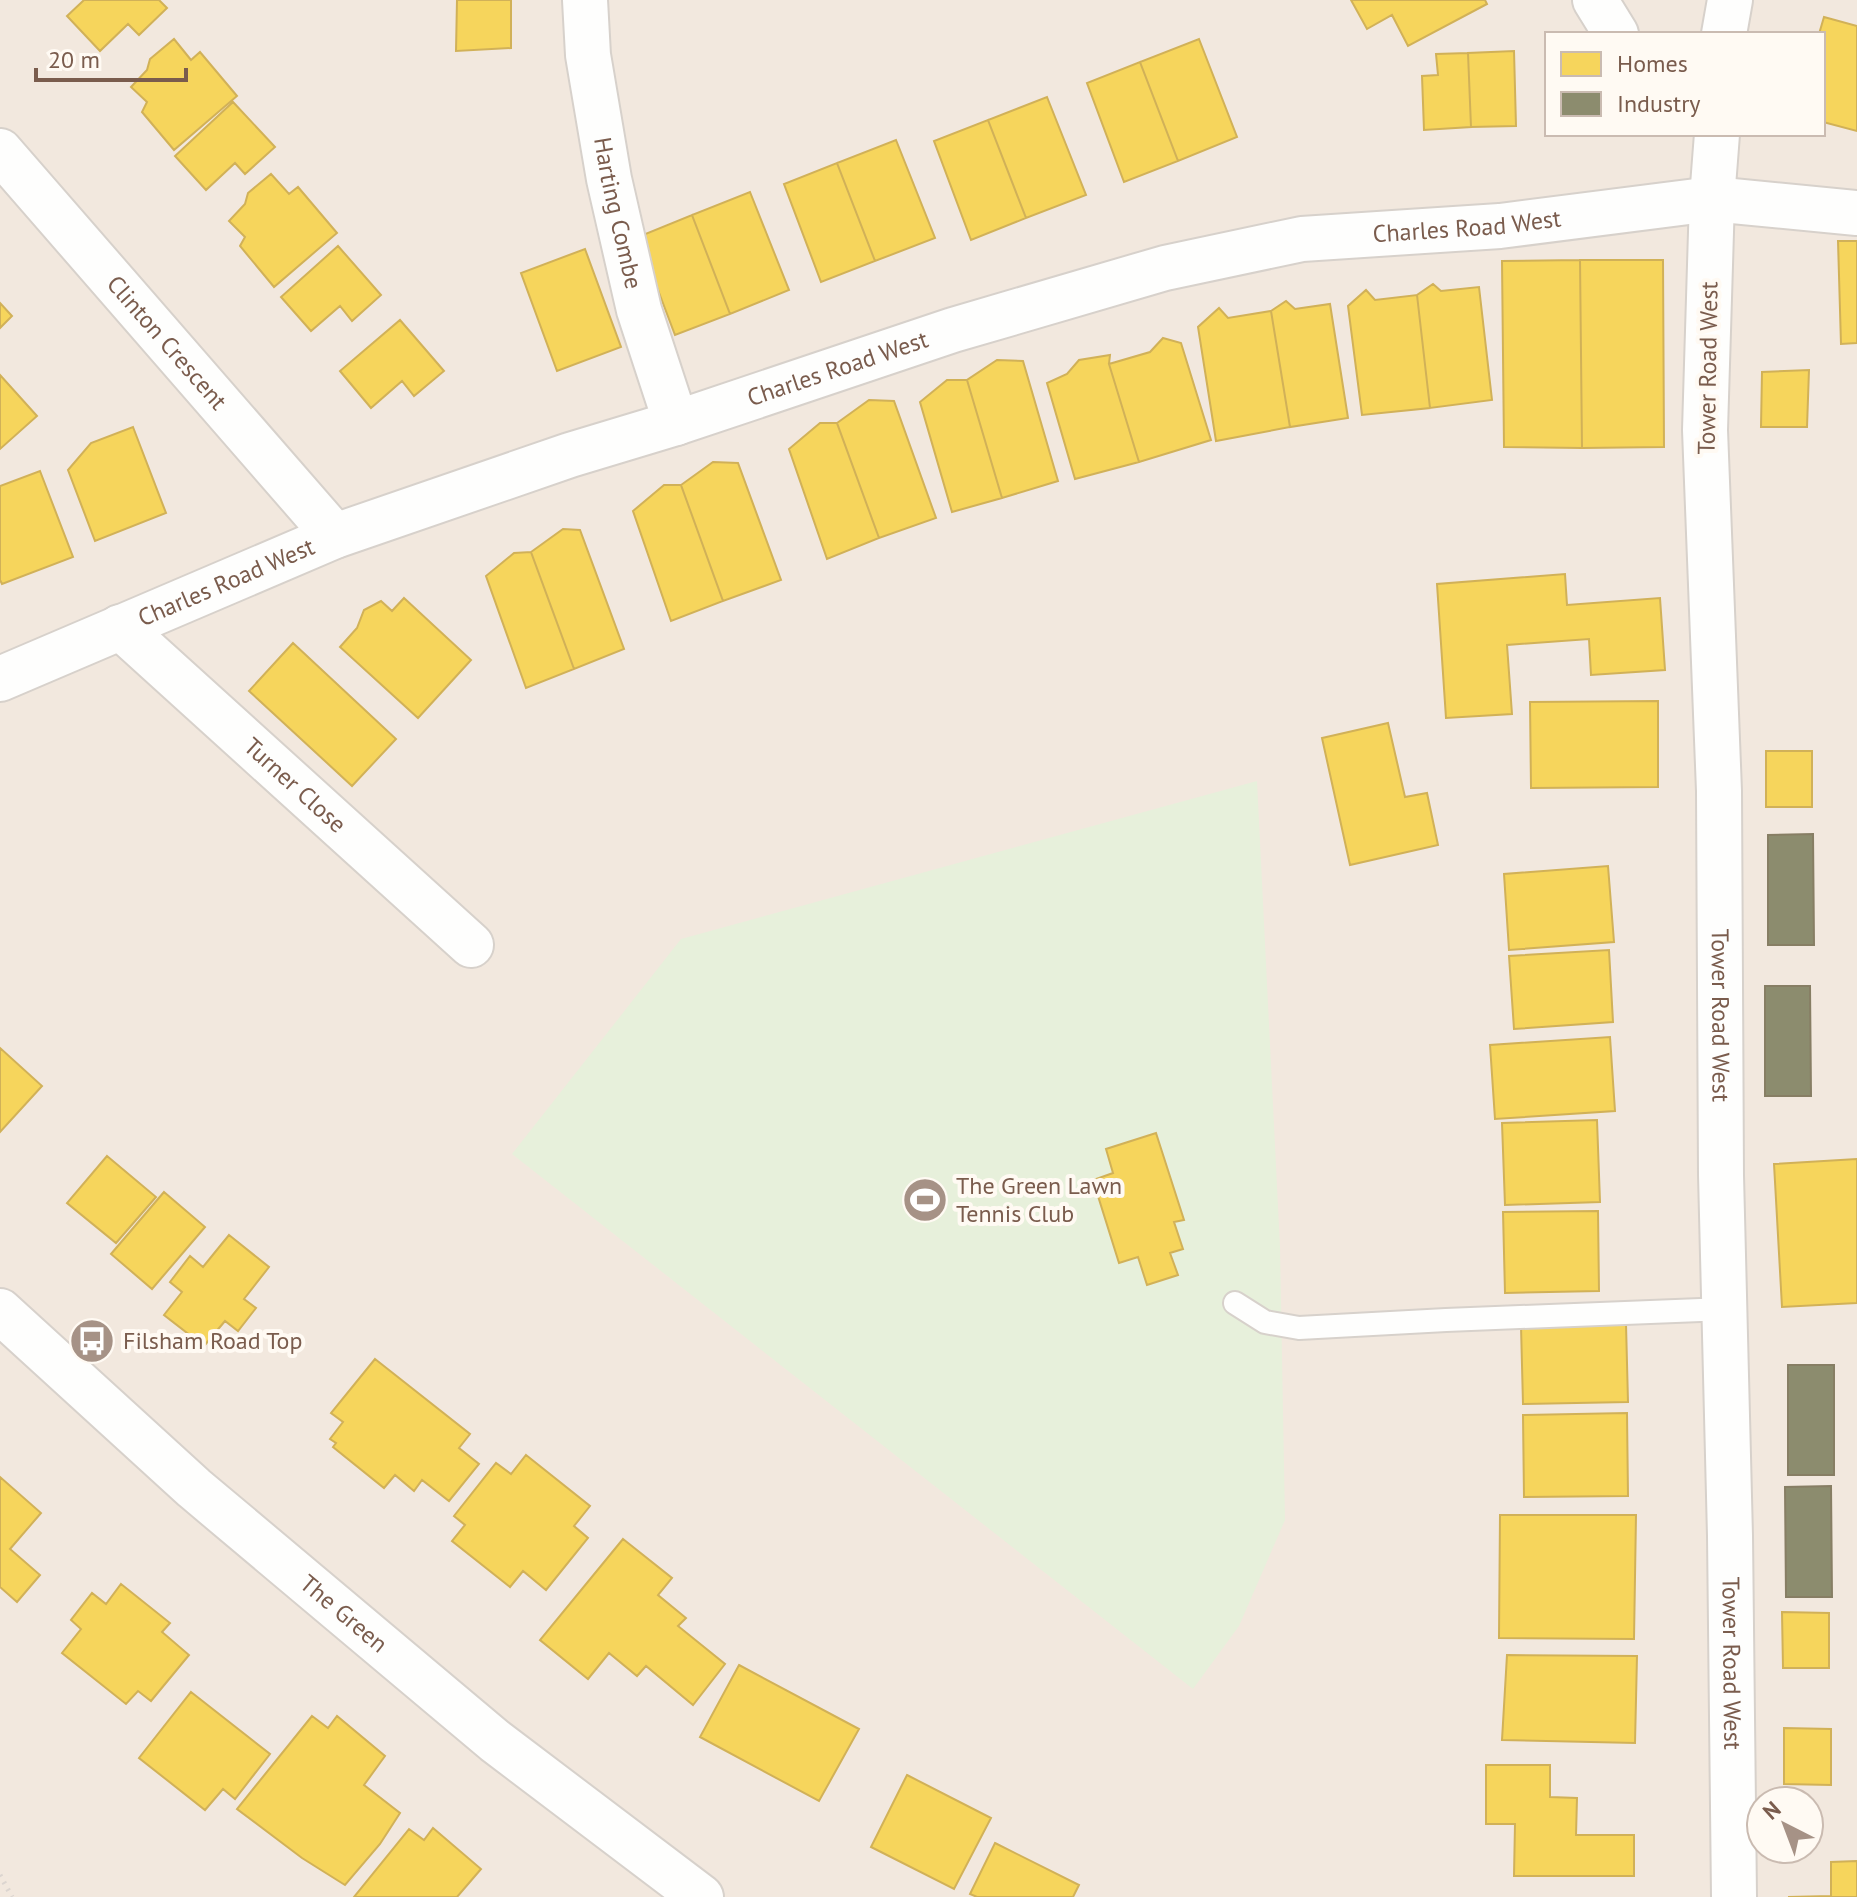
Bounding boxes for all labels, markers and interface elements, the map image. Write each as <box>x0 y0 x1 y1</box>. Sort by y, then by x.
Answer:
scale bar <box>36 32 186 82</box>
legend <box>1545 32 1825 136</box>
text: 20 m <box>48 44 100 75</box>
text: Homes <box>1617 48 1688 79</box>
text: Industry <box>1617 88 1701 119</box>
street label: Harting Combe <box>587 135 650 292</box>
street label: Charles Road West <box>1372 202 1563 249</box>
street label: Clinton Crescent <box>100 269 234 416</box>
street label: Tower Road West <box>1690 281 1725 455</box>
street label: Charles Road West <box>743 324 932 413</box>
street label: Charles Road West <box>133 531 319 633</box>
street label: Turner Close <box>237 731 353 839</box>
street label: Tower Road West <box>1705 929 1737 1102</box>
place label: The Green Lawn Tennis Club <box>956 1170 1122 1229</box>
sports icon: The Green Lawn Tennis Club <box>901 1176 949 1224</box>
bus stop icon: Filsham Road Top <box>68 1317 116 1365</box>
place label: Filsham Road Top <box>123 1325 302 1356</box>
street label: The Green <box>294 1568 394 1659</box>
street label: Tower Road West <box>1715 1577 1748 1750</box>
north arrow <box>1745 1785 1825 1865</box>
text: N <box>1757 1795 1786 1825</box>

